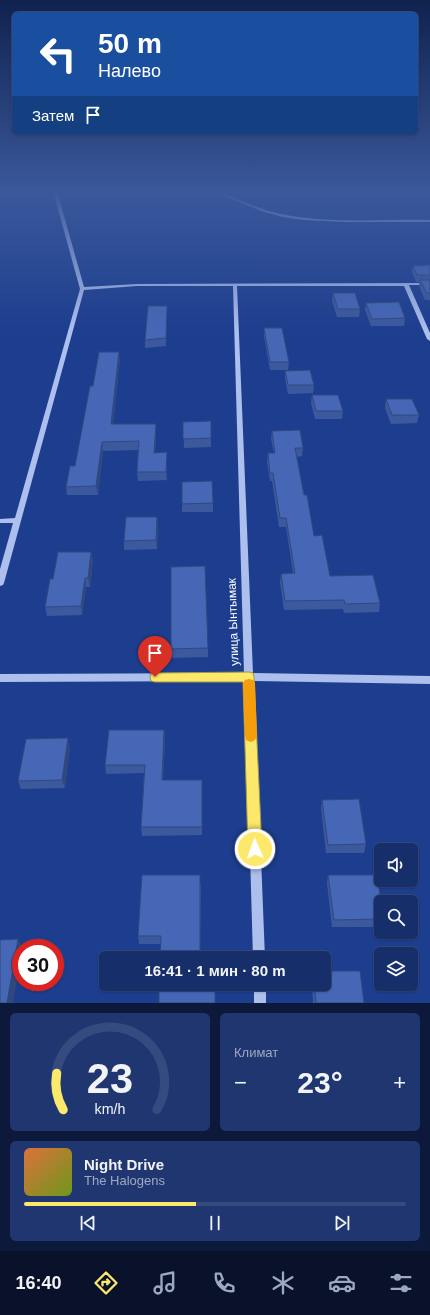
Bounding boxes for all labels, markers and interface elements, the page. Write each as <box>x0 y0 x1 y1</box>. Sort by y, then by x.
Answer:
icon: left <box>32 28 84 80</box>
text: 50 m <box>98 28 162 59</box>
text: Налево <box>98 61 161 81</box>
icon: arrive <box>82 104 104 126</box>
text: Затем <box>32 107 74 124</box>
street label: улица Ынтымак <box>224 577 242 666</box>
pin <box>138 636 172 677</box>
icon: arrive <box>144 642 166 664</box>
position arrow <box>234 828 276 870</box>
map controls <box>374 843 418 991</box>
button: sound <box>374 843 418 887</box>
button: search <box>374 895 418 939</box>
speed limit sign: 30 <box>12 939 64 991</box>
button: layers <box>374 947 418 991</box>
text: 16:41 · 1 мин · 80 m <box>144 962 286 979</box>
text: Климат <box>234 1045 278 1060</box>
text: 23 <box>87 1055 133 1102</box>
text: 23° <box>297 1066 343 1099</box>
text: − <box>234 1070 247 1095</box>
text: + <box>393 1070 406 1095</box>
text: km/h <box>95 1101 126 1117</box>
text: Night Drive <box>84 1156 164 1173</box>
text: The Halogens <box>84 1173 165 1188</box>
icon: previous <box>77 1212 99 1234</box>
icon: pause <box>204 1212 226 1234</box>
icon: next <box>331 1212 353 1234</box>
icon: directions <box>92 1269 120 1297</box>
icon: music <box>151 1269 179 1297</box>
icon: phone <box>210 1269 238 1297</box>
icon: climate <box>269 1269 297 1297</box>
icon: car <box>328 1269 356 1297</box>
icon: filters <box>387 1269 415 1297</box>
text: 16:40 <box>15 1273 61 1293</box>

